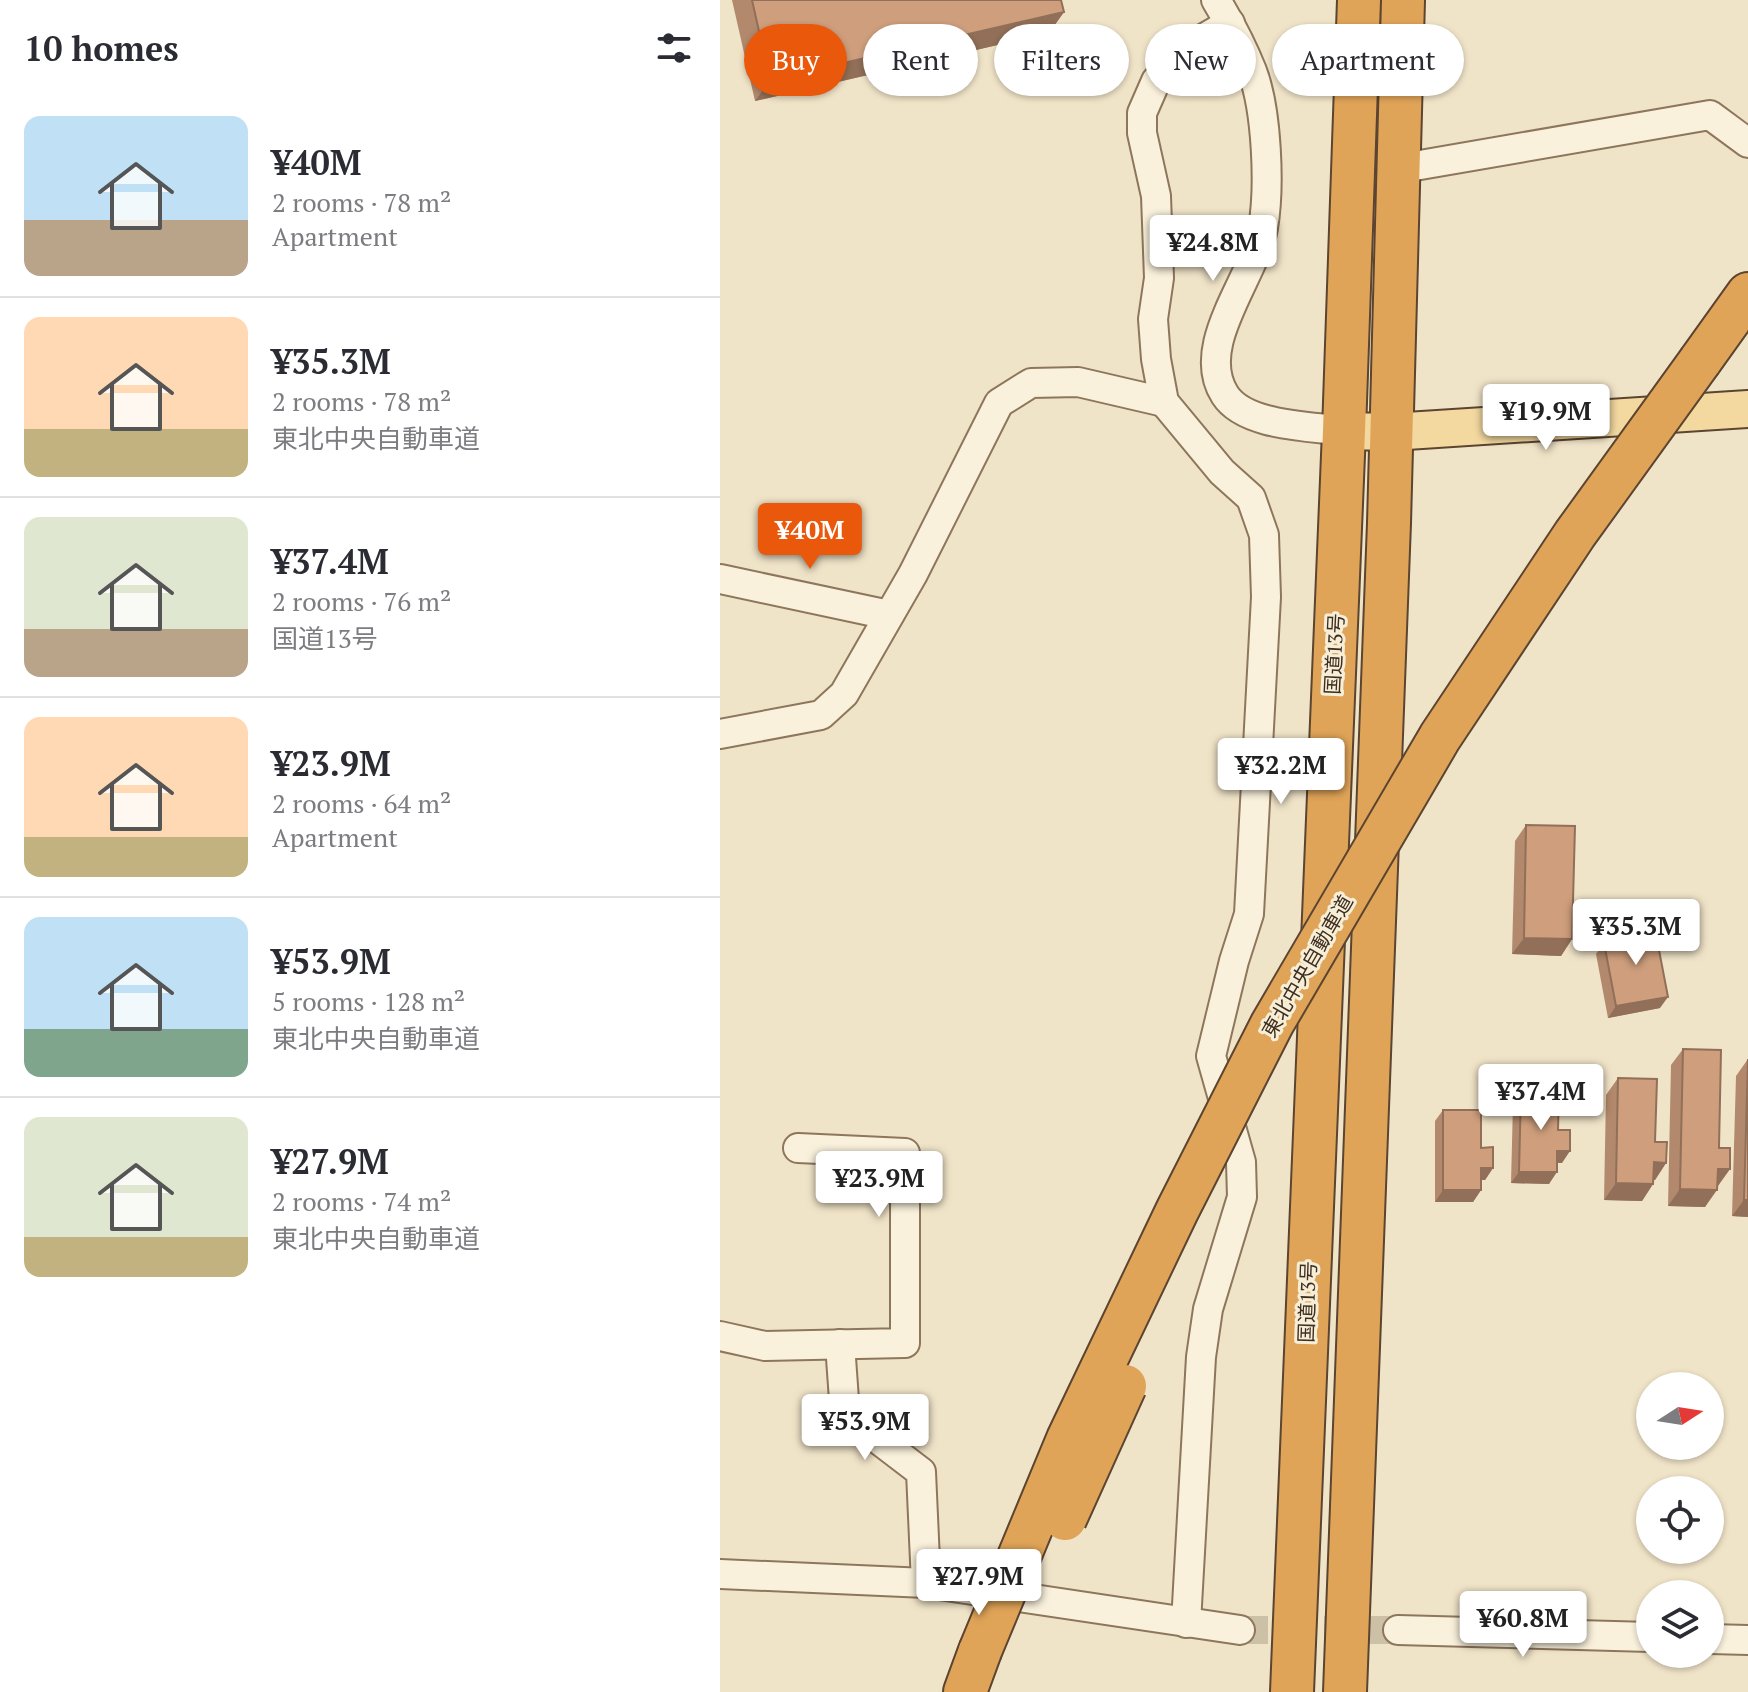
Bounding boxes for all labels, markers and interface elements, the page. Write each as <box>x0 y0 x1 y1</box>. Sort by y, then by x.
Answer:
chip: Buy <box>744 24 847 96</box>
chip: Rent <box>863 24 978 96</box>
chip: Filters <box>994 24 1129 96</box>
chip: New <box>1145 24 1256 96</box>
chip: Apartment <box>1272 24 1464 96</box>
text: 10 homes <box>24 26 179 71</box>
icon: filters <box>652 26 696 70</box>
text: ¥40M <box>272 140 361 185</box>
icon: home <box>88 148 184 244</box>
text: 2 rooms · 78 m² <box>272 185 451 219</box>
pin: ¥24.8M <box>1148 215 1278 283</box>
text: Apartment <box>272 219 398 253</box>
text: ¥24.8M <box>1168 224 1258 258</box>
text: ¥35.3M <box>272 339 391 384</box>
icon: home <box>88 349 184 445</box>
text: 2 rooms · 78 m² <box>272 384 451 418</box>
pin: ¥19.9M <box>1481 384 1611 452</box>
text: ¥19.9M <box>1501 393 1591 427</box>
text: 東北中央自動車道 <box>272 421 480 455</box>
pin: ¥40M <box>763 503 857 571</box>
text: ¥40M <box>776 512 844 546</box>
text: ¥37.4M <box>272 539 389 584</box>
icon: home <box>88 549 184 645</box>
text: 2 rooms · 76 m² <box>272 584 451 618</box>
street label: 国道13号 <box>1318 613 1350 695</box>
text: 国道13号 <box>272 621 378 655</box>
pin: ¥32.2M <box>1216 738 1346 806</box>
text: ¥23.9M <box>272 741 391 786</box>
text: ¥32.2M <box>1236 747 1326 781</box>
icon: home <box>88 749 184 845</box>
text: 2 rooms · 64 m² <box>272 786 451 820</box>
text: Apartment <box>272 820 398 854</box>
street label: 東北中央自動車道 <box>1255 890 1359 1042</box>
pin: ¥35.3M <box>1571 899 1701 967</box>
text: ¥35.3M <box>1591 908 1681 942</box>
text: ¥53.9M <box>272 939 391 984</box>
icon: home <box>88 949 184 1045</box>
text: 5 rooms · 128 m² <box>272 984 465 1018</box>
text: 東北中央自動車道 <box>272 1021 480 1055</box>
pin: ¥37.4M <box>1476 1064 1606 1132</box>
text: ¥37.4M <box>1496 1073 1586 1107</box>
text: ¥27.9M <box>272 1139 389 1184</box>
icon: home <box>88 1149 184 1245</box>
pin: ¥23.9M <box>814 1151 944 1219</box>
text: ¥23.9M <box>834 1160 924 1194</box>
text: 2 rooms · 74 m² <box>272 1184 451 1218</box>
text: 東北中央自動車道 <box>272 1221 480 1255</box>
street label: 国道13号 <box>1292 1261 1322 1343</box>
north arrow <box>1636 1372 1724 1460</box>
map controls <box>1636 1372 1724 1668</box>
pin: ¥53.9M <box>800 1394 930 1462</box>
text: ¥53.9M <box>820 1403 910 1437</box>
button: locate <box>1636 1476 1724 1564</box>
pin: ¥27.9M <box>914 1549 1044 1617</box>
text: ¥27.9M <box>934 1558 1024 1592</box>
button: layers <box>1636 1580 1724 1668</box>
pin: ¥60.8M <box>1458 1591 1588 1659</box>
text: ¥60.8M <box>1478 1600 1568 1634</box>

